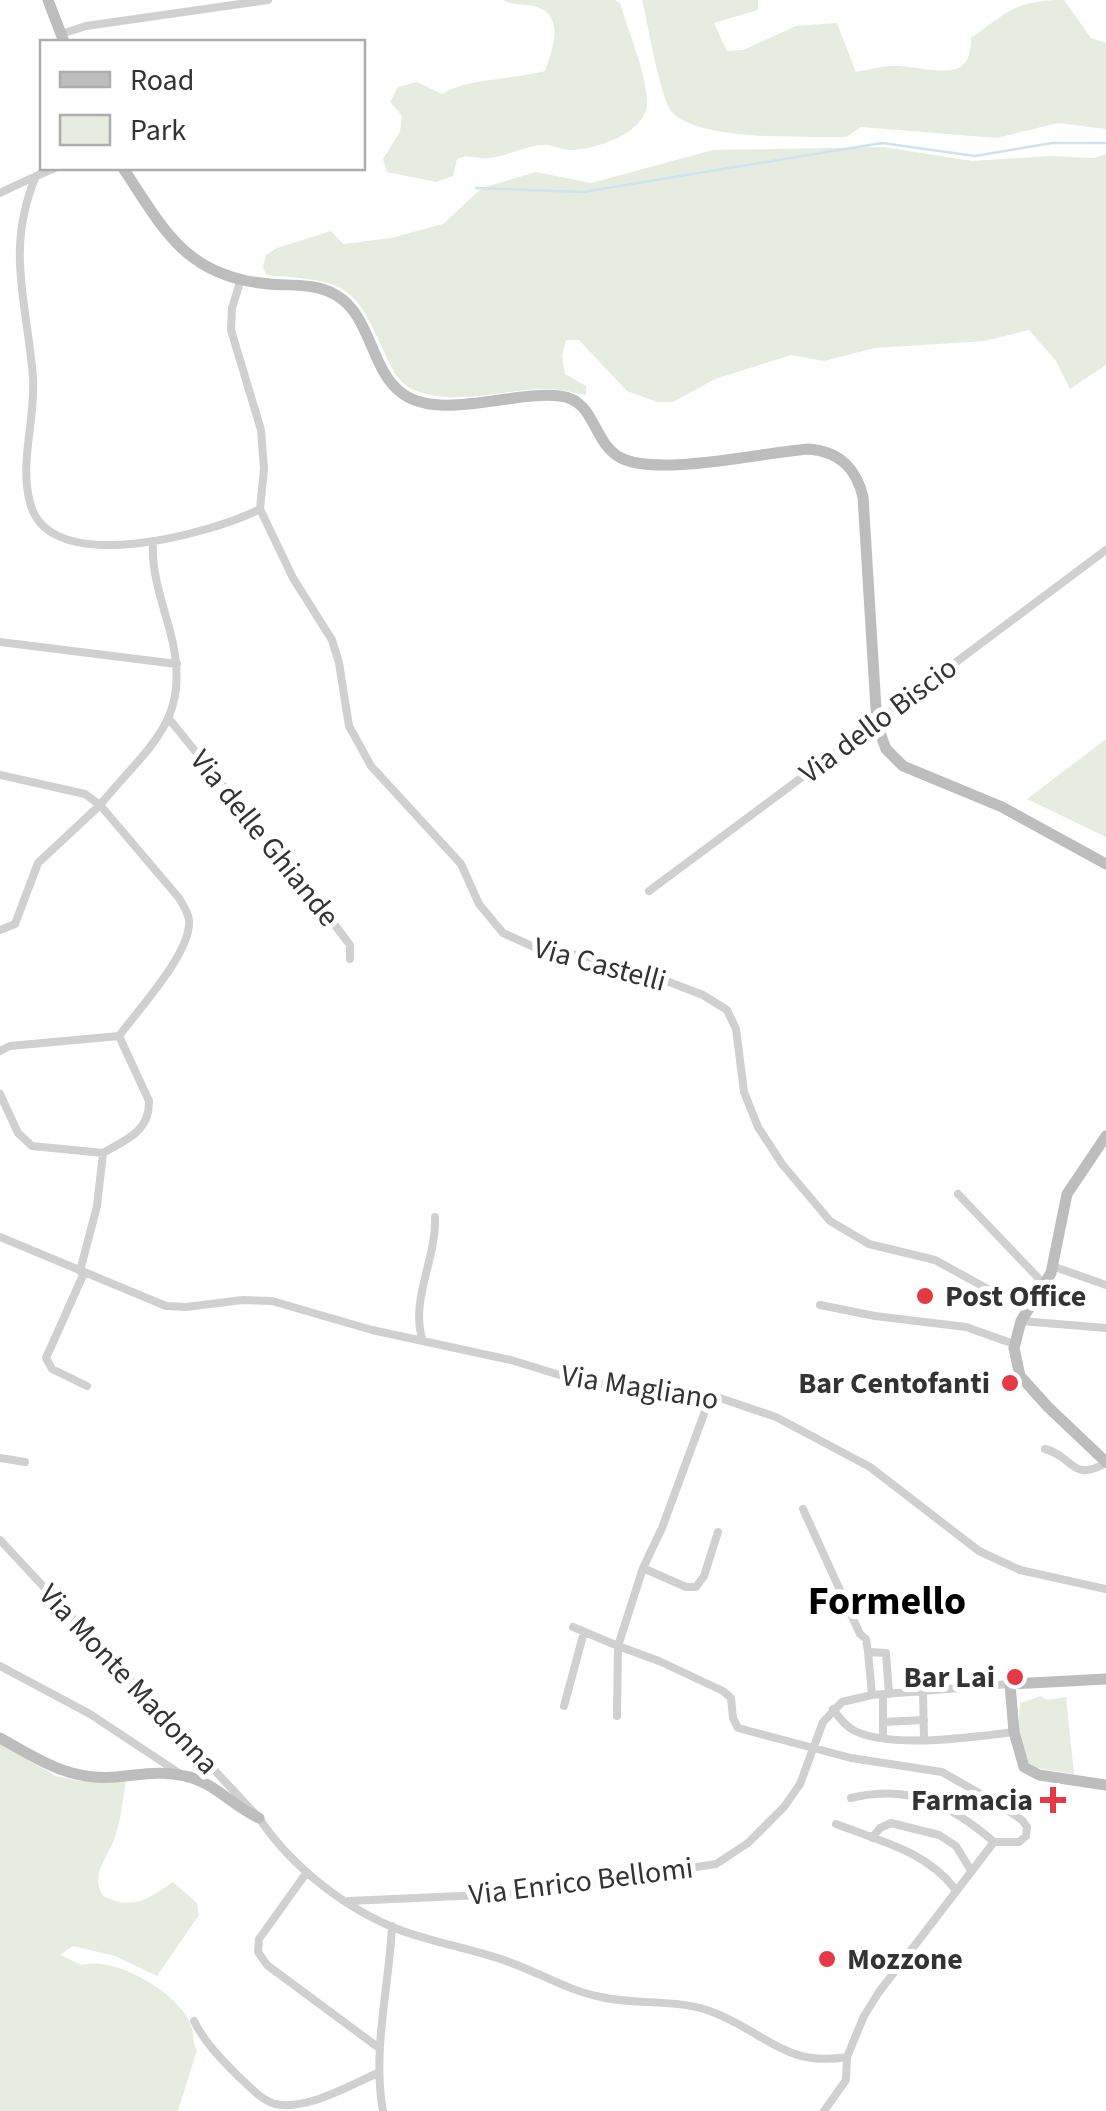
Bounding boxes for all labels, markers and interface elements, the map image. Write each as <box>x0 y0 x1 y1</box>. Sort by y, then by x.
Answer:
legend <box>40 40 365 170</box>
text: Road <box>130 59 194 102</box>
text: Park <box>130 109 186 152</box>
street label: Via dello Biscio <box>790 647 966 794</box>
street label: Via delle Ghiande <box>180 740 350 936</box>
street label: Via Castelli <box>529 926 671 1003</box>
place label: Post Office <box>945 1275 1086 1318</box>
marker: Post Office <box>914 1285 936 1307</box>
street label: Via Magliano <box>558 1354 722 1421</box>
place label: Bar Centofanti <box>798 1362 990 1405</box>
marker: Bar Centofanti <box>999 1372 1021 1394</box>
district label: Formello <box>808 1573 966 1630</box>
street label: Via Monte Madonna <box>29 1574 229 1784</box>
place label: Bar Lai <box>903 1656 995 1699</box>
marker: Bar Lai <box>1004 1666 1026 1688</box>
place label: Farmacia <box>911 1779 1033 1822</box>
marker: Farmacia <box>1042 1789 1064 1811</box>
street label: Via Enrico Bellomi <box>466 1846 696 1917</box>
place label: Mozzone <box>847 1938 963 1981</box>
marker: Mozzone <box>816 1948 838 1970</box>

